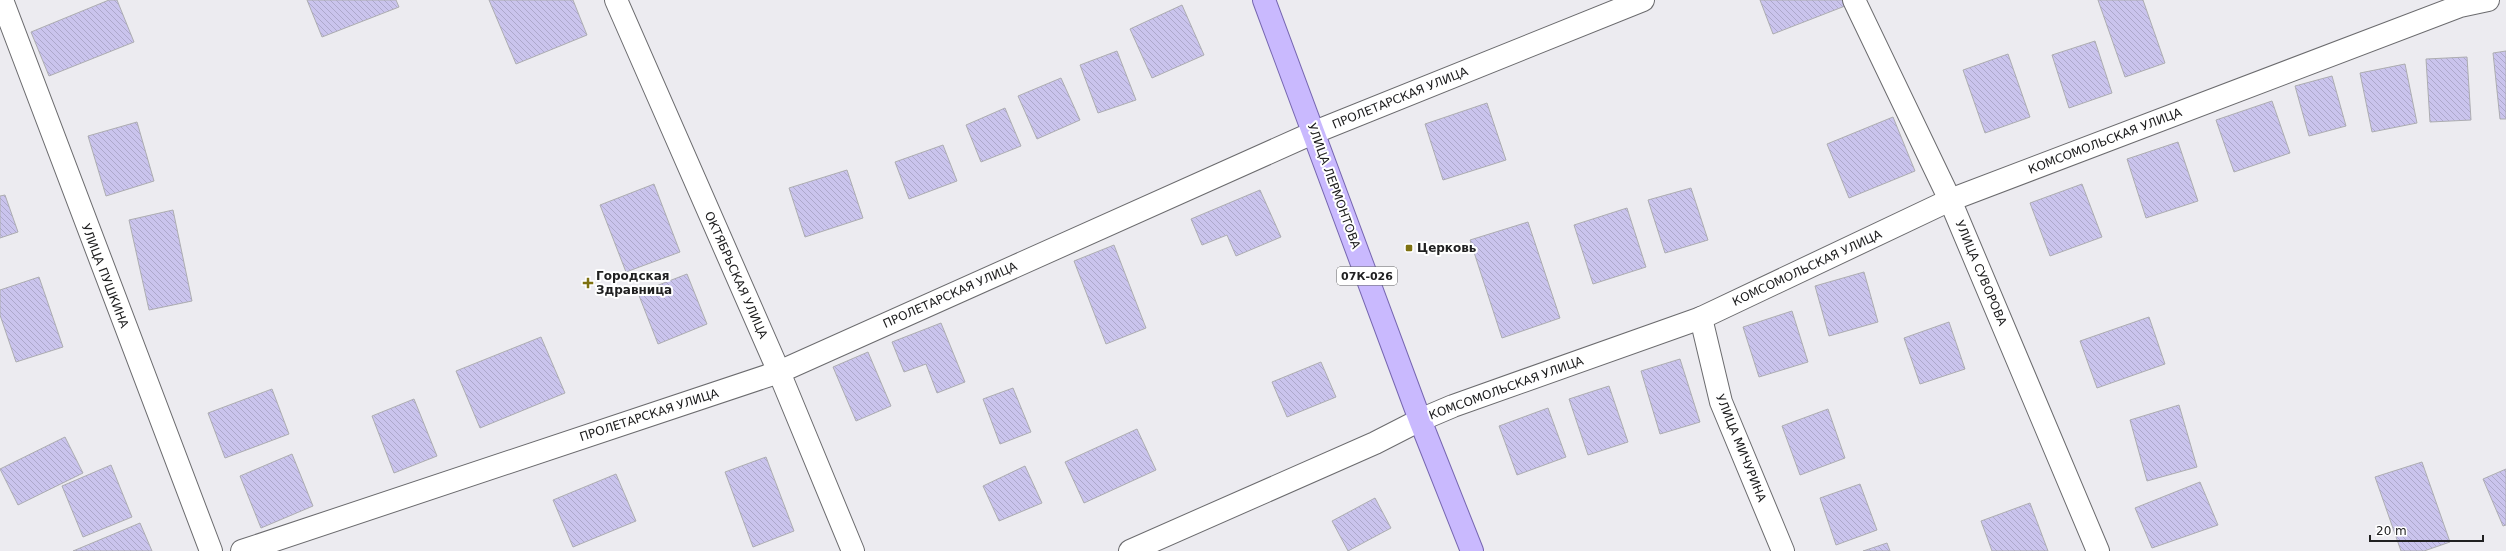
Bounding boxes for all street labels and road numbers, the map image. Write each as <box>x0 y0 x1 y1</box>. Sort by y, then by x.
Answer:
street label: ПРОЛЕТАРСКАЯ УЛИЦА <box>1330 64 1471 132</box>
street label: КОМСОМОЛЬСКАЯ УЛИЦА <box>2026 105 2184 177</box>
street label: УЛИЦА ЛЕРМОНТОВА <box>1305 121 1364 251</box>
street label: ОКТЯБРЬСКАЯ УЛИЦА <box>702 209 771 341</box>
street label: УЛИЦА СУВОРОВА <box>1952 218 2010 329</box>
street label: УЛИЦА ПУШКИНА <box>79 222 132 331</box>
street label: КОМСОМОЛЬСКАЯ УЛИЦА <box>1730 227 1885 309</box>
street label: ПРОЛЕТАРСКАЯ УЛИЦА <box>881 259 1020 331</box>
road number: 07К-026 <box>1337 267 1397 285</box>
street label: КОМСОМОЛЬСКАЯ УЛИЦА <box>1427 353 1586 423</box>
street label: ПРОЛЕТАРСКАЯ УЛИЦА <box>578 386 721 444</box>
street label: УЛИЦА МИЧУРИНА <box>1713 392 1769 505</box>

